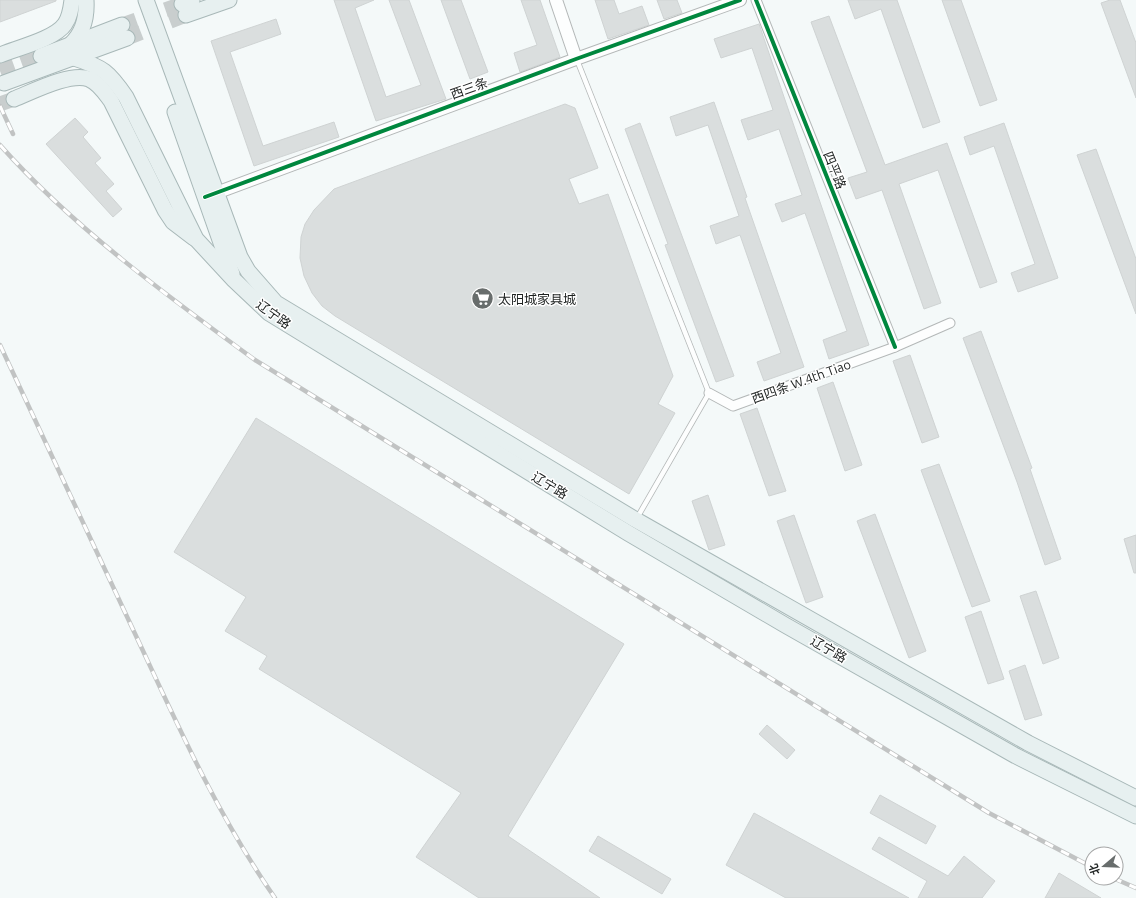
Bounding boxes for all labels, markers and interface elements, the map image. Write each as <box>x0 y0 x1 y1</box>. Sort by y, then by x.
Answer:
street label: 西三条 <box>448 75 490 101</box>
street label: 四平路 <box>821 149 849 191</box>
supermarket icon: 太阳城家具城 <box>469 286 495 312</box>
place label: 太阳城家具城 <box>498 292 576 306</box>
street label: 辽宁路 <box>254 297 294 331</box>
street label: 西四条 W.4th Tiao <box>749 357 853 405</box>
street label: 辽宁路 <box>530 469 570 501</box>
street label: 辽宁路 <box>809 633 849 665</box>
north arrow <box>1084 846 1124 886</box>
text: 北 <box>1087 862 1102 876</box>

